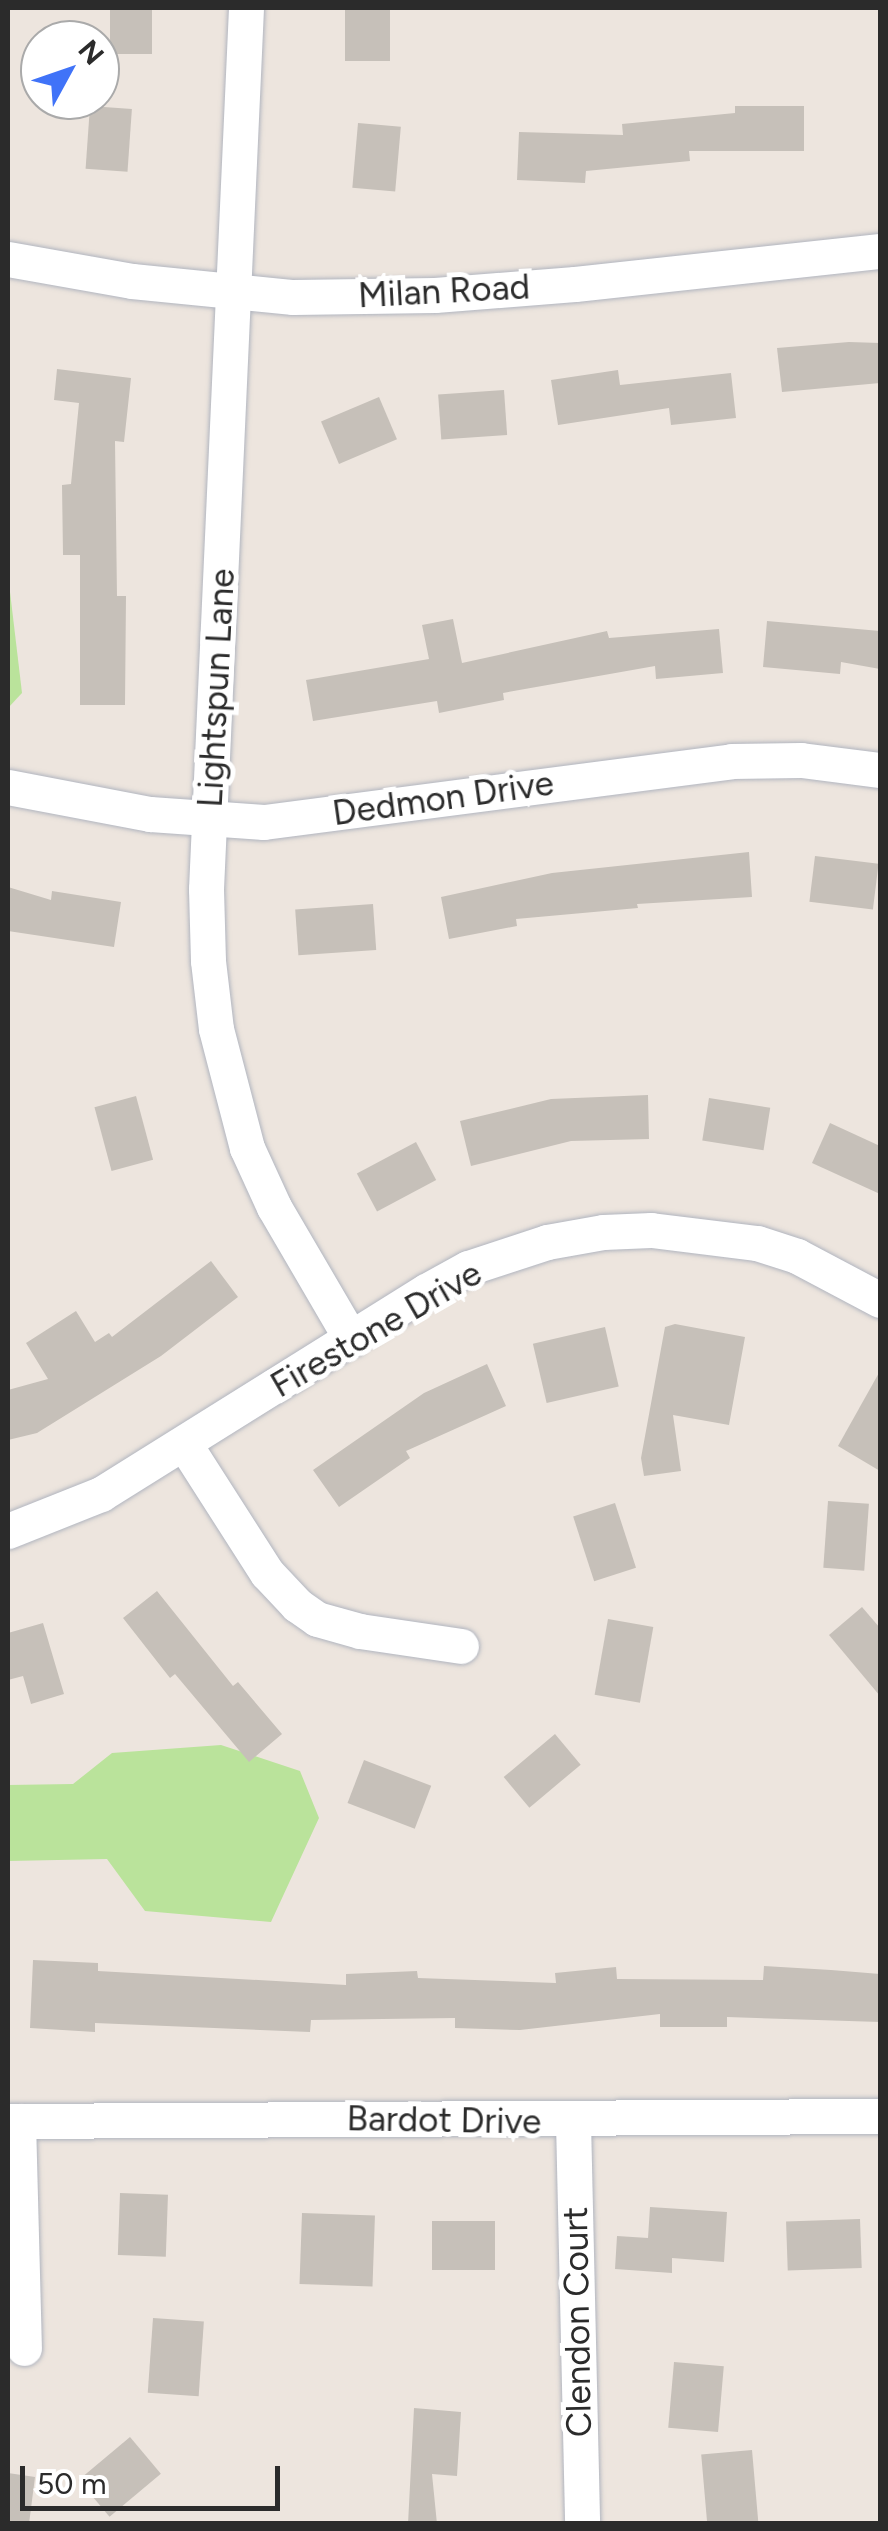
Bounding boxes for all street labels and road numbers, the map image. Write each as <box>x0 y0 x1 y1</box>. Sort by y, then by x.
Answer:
street label: Milan Road <box>357 266 531 316</box>
street label: Lightspun Lane <box>189 568 243 808</box>
street label: Dedmon Drive <box>330 762 556 834</box>
street label: Firestone Drive <box>263 1252 489 1406</box>
street label: Bardot Drive <box>346 2097 542 2143</box>
street label: Clendon Court <box>554 2206 600 2438</box>

